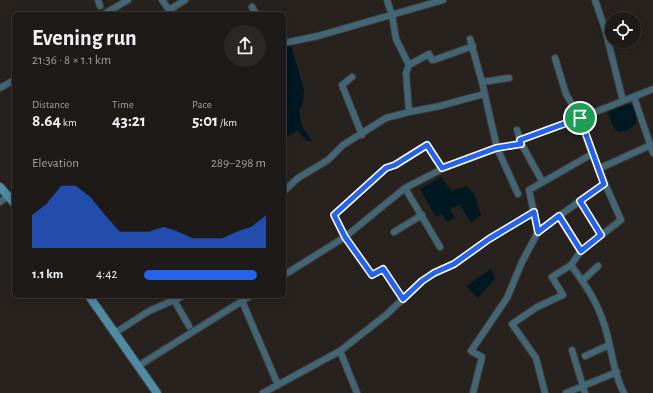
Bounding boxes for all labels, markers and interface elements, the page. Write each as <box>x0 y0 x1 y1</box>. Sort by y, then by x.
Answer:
map controls <box>605 12 641 48</box>
button: locate <box>605 12 641 48</box>
button: share <box>224 25 266 67</box>
text: Evening run <box>32 27 137 49</box>
text: 21:36 · 8 × 1.1 km <box>32 54 111 67</box>
text: Distance <box>32 99 69 110</box>
text: Time <box>112 99 134 110</box>
text: Pace <box>192 99 212 110</box>
pin <box>563 101 597 135</box>
icon: arrive <box>569 107 591 129</box>
text: 8.64 <box>32 112 61 129</box>
text: 43:21 <box>112 112 146 129</box>
text: 5:01 <box>192 112 218 129</box>
text: km <box>61 117 77 128</box>
text: /km <box>218 117 237 128</box>
text: Elevation <box>32 157 79 170</box>
text: 289–298 m <box>211 157 266 170</box>
text: 1.1 km <box>32 268 63 281</box>
text: 4:42 <box>96 268 117 281</box>

